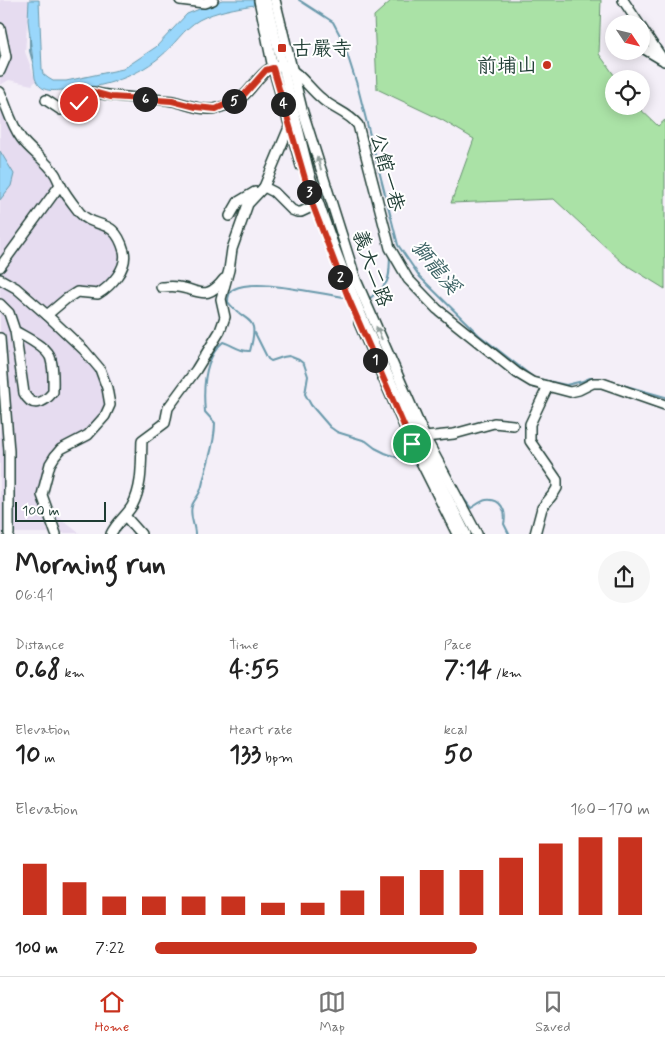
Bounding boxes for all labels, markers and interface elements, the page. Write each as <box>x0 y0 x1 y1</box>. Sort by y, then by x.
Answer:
north arrow <box>605 15 650 60</box>
map controls <box>605 15 650 115</box>
place label: 古嚴寺 <box>292 36 352 63</box>
marker: 古嚴寺 <box>276 42 288 54</box>
place label: 前埔山 <box>477 53 537 80</box>
marker: 前埔山 <box>541 59 553 71</box>
button: locate <box>605 70 650 115</box>
pin <box>58 82 100 124</box>
pin: 6 <box>132 86 158 112</box>
pin: 5 <box>222 88 246 114</box>
icon: check <box>65 89 93 117</box>
text: 6 <box>142 90 149 108</box>
text: 5 <box>230 92 239 110</box>
pin: 4 <box>270 92 296 116</box>
text: 4 <box>279 95 288 113</box>
street label: 公館一巷 <box>363 130 410 215</box>
one-way arrow <box>315 155 323 170</box>
pin: 3 <box>296 180 322 204</box>
text: 3 <box>306 183 313 201</box>
street label: 義大二路 <box>345 226 398 312</box>
water label: 獅龍溪 <box>404 235 467 302</box>
pin: 2 <box>328 264 352 290</box>
text: 2 <box>337 268 344 286</box>
one-way arrow <box>374 326 382 340</box>
pin: 1 <box>362 348 388 372</box>
text: 1 <box>372 351 379 369</box>
pin <box>391 423 433 465</box>
icon: arrive <box>398 430 426 458</box>
scale bar <box>15 498 106 522</box>
text: 100 m <box>22 502 60 520</box>
text: Morning run <box>15 547 166 584</box>
button: share <box>598 551 650 603</box>
text: 06:41 <box>15 585 53 606</box>
text: Distance <box>15 636 64 654</box>
text: Time <box>229 636 259 654</box>
text: Pace <box>444 636 472 654</box>
text: 0.68 <box>15 654 61 687</box>
text: 4:55 <box>229 654 279 687</box>
text: 7:14 <box>444 654 492 687</box>
text: km <box>61 664 85 682</box>
text: /km <box>492 664 522 682</box>
text: Elevation <box>15 721 70 739</box>
text: Heart rate <box>229 721 292 739</box>
text: kcal <box>444 721 467 739</box>
text: 10 <box>15 739 40 772</box>
text: 133 <box>229 739 261 772</box>
text: 50 <box>444 739 473 772</box>
text: m <box>40 749 55 767</box>
text: bpm <box>261 749 293 767</box>
text: Elevation <box>15 799 78 820</box>
text: 160–170 m <box>570 799 650 820</box>
text: 100 m <box>15 938 58 959</box>
text: 7:22 <box>95 938 125 959</box>
tab: Home <box>94 988 129 1036</box>
tab: Map <box>318 988 346 1036</box>
tab: Saved <box>535 988 571 1036</box>

